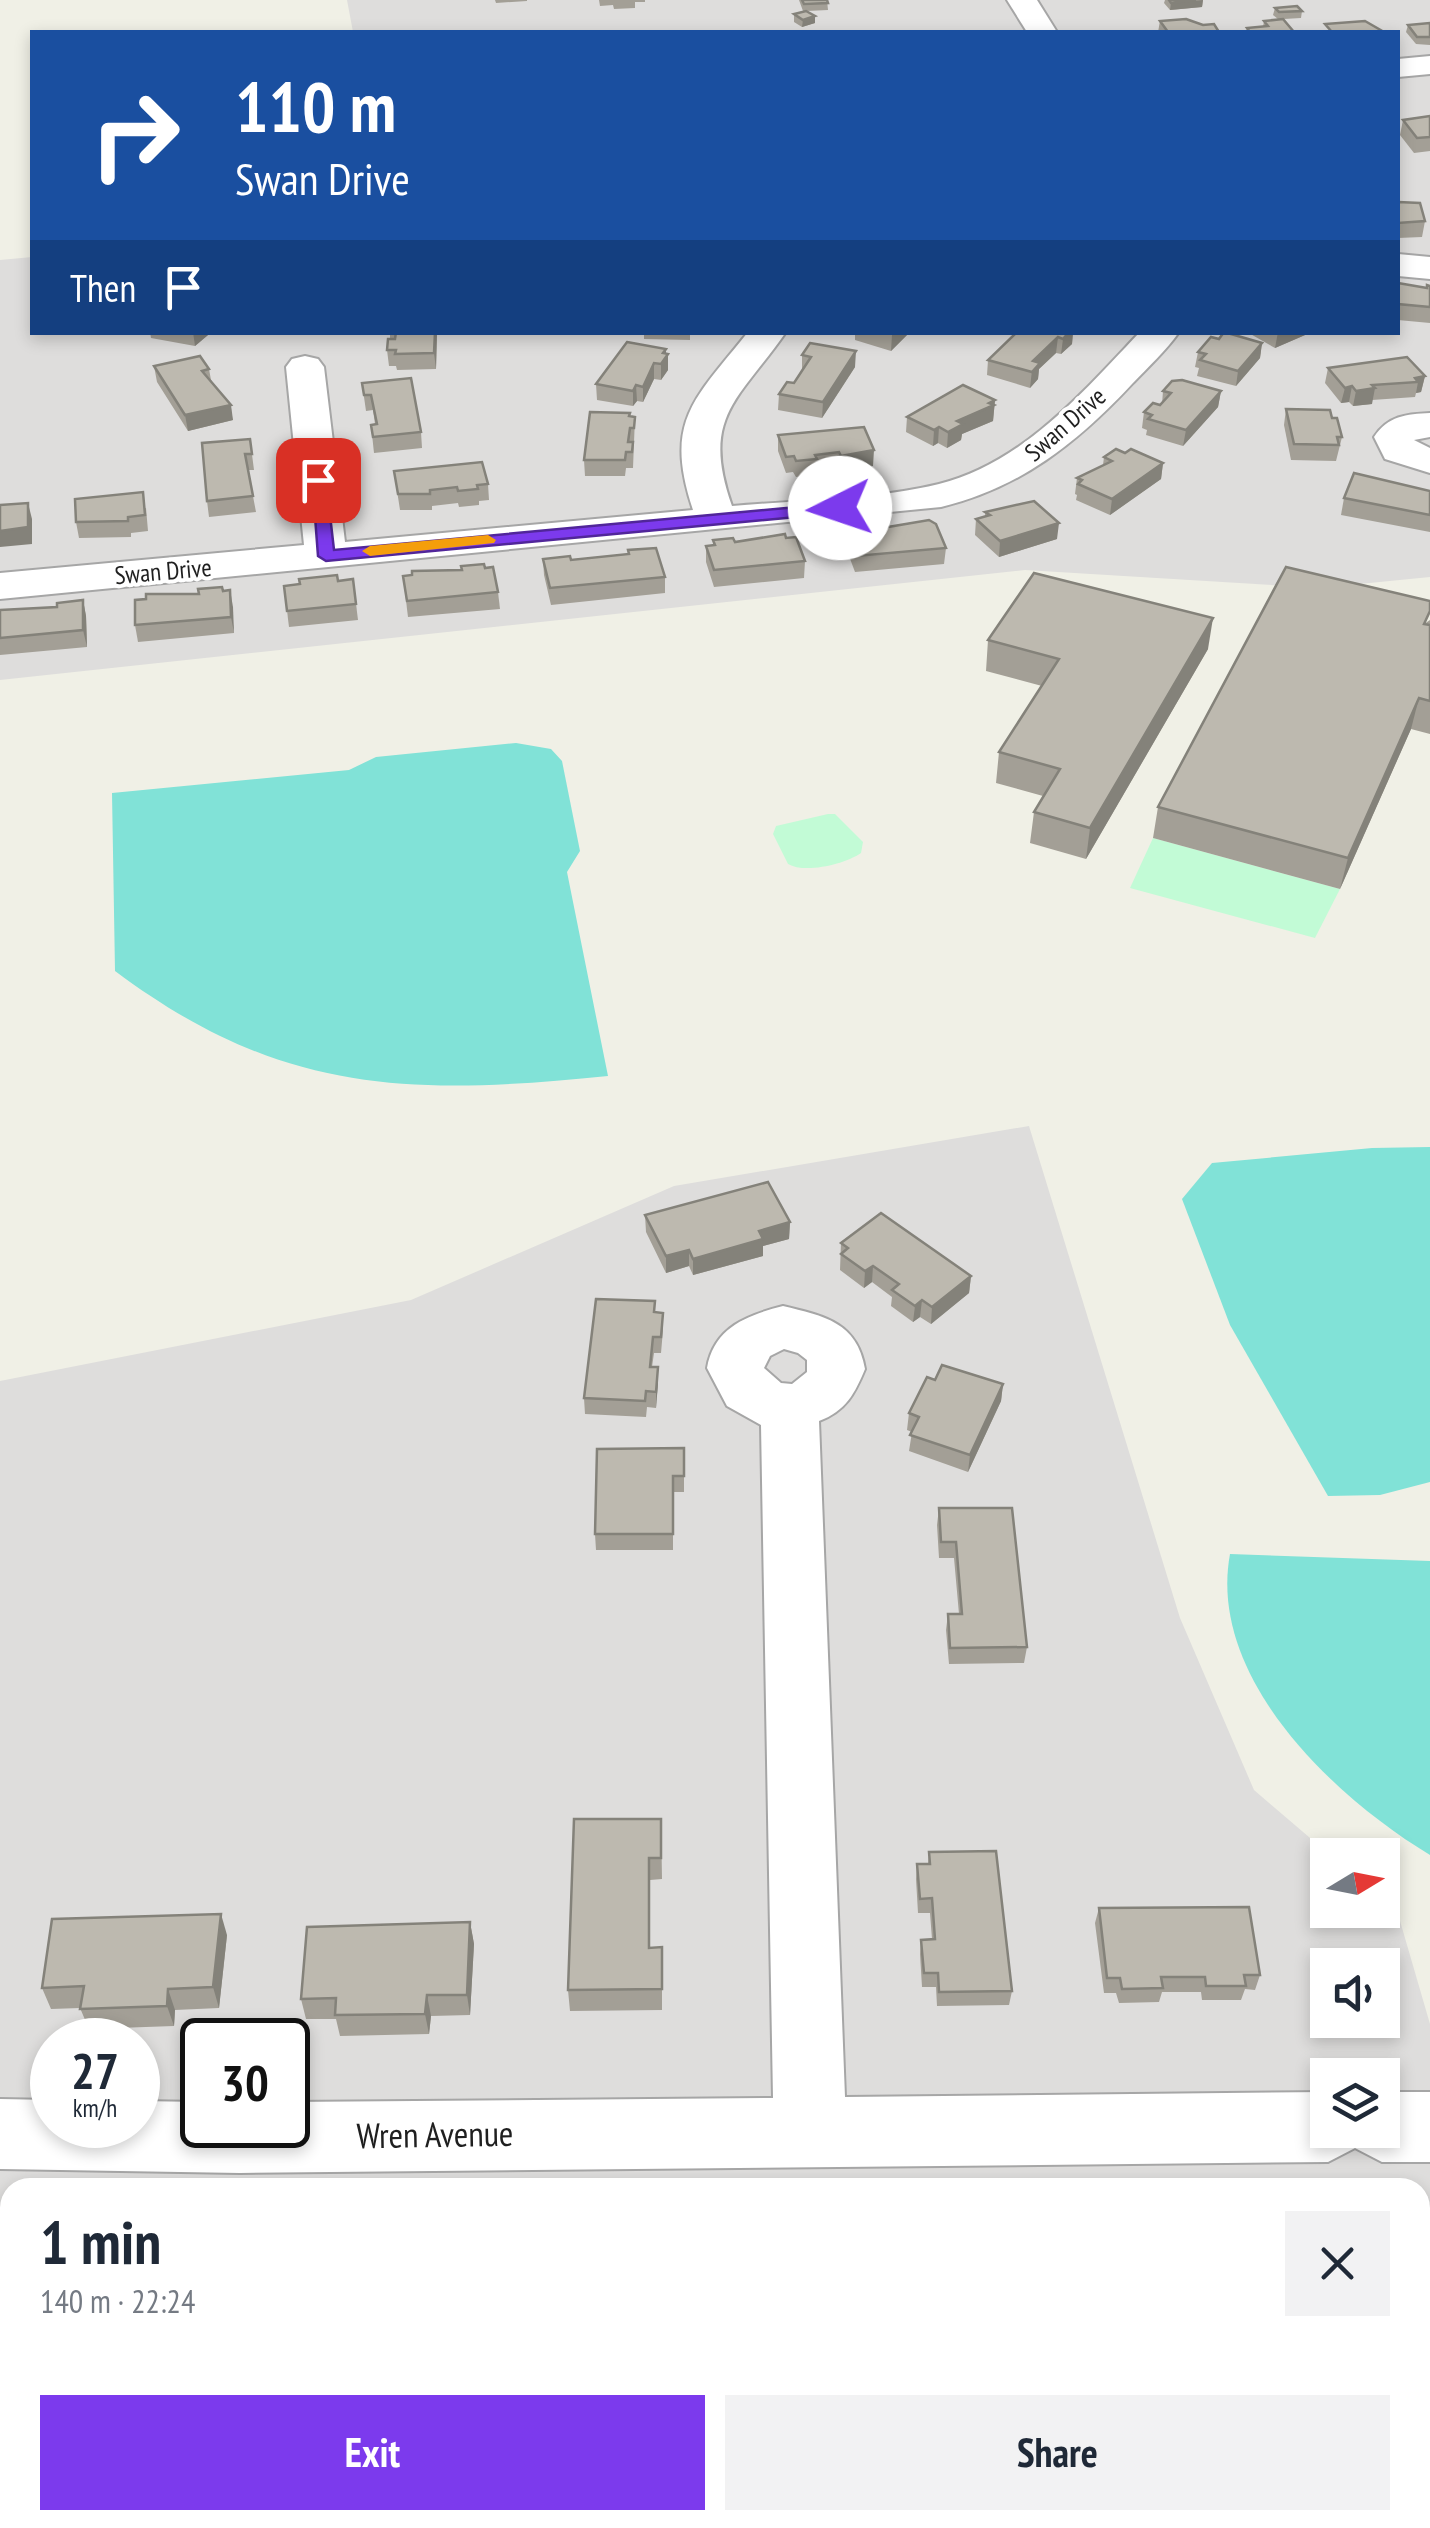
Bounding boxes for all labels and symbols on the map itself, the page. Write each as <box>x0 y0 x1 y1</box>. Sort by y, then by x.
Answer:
street label: Swan Drive <box>1018 380 1112 468</box>
pin <box>276 438 361 523</box>
position arrow <box>788 456 892 560</box>
street label: Swan Drive <box>113 551 213 591</box>
north arrow <box>1310 1838 1400 1928</box>
speed limit sign: 30 <box>180 2018 310 2148</box>
street label: Wren Avenue <box>356 2110 514 2158</box>

